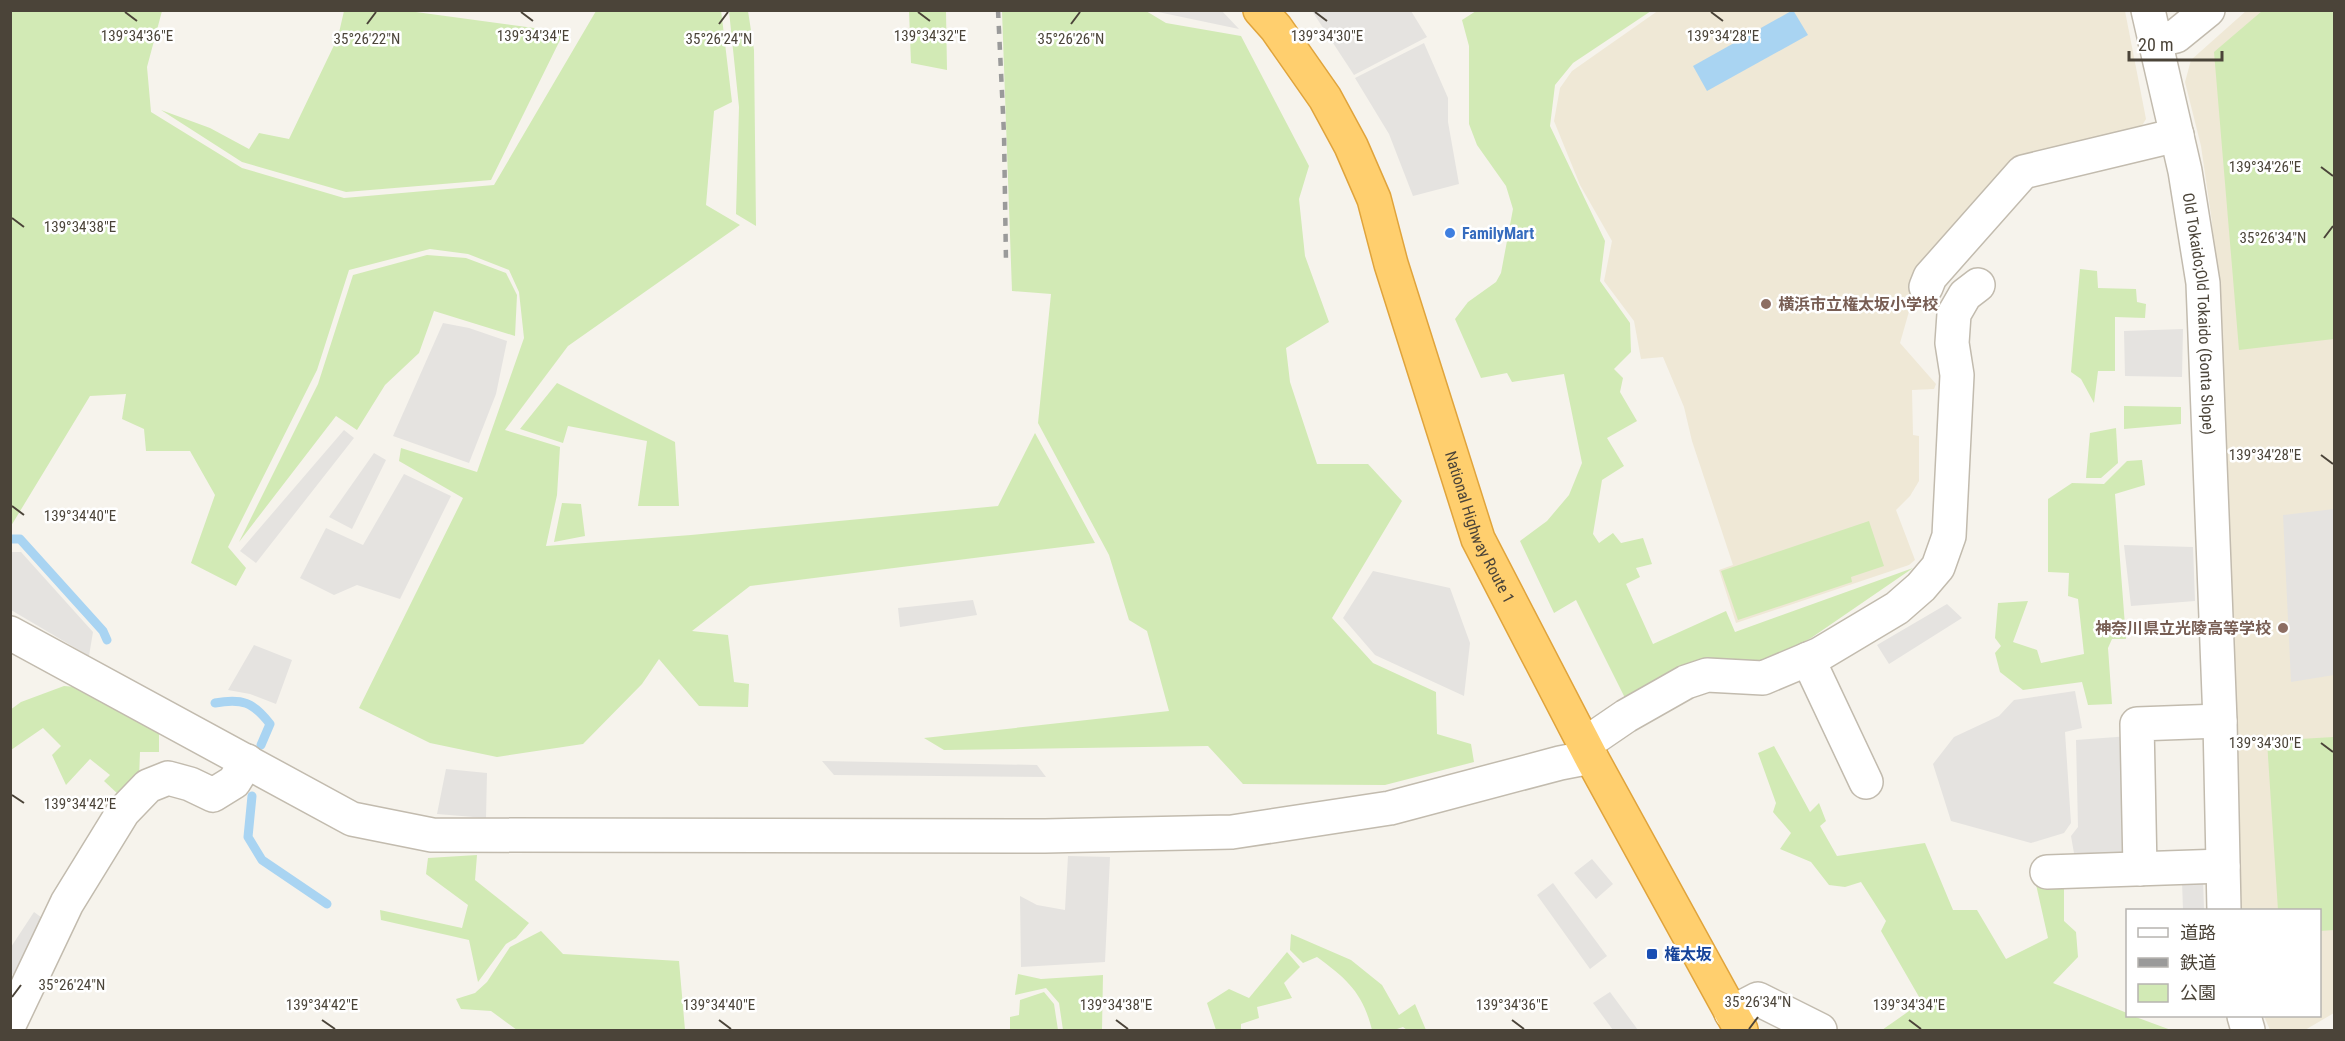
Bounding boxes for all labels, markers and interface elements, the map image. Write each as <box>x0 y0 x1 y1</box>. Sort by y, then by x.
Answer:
scale bar <box>2129 24 2222 62</box>
text: 139°34'36"E <box>101 27 173 45</box>
text: 139°34'34"E <box>497 27 569 45</box>
text: 139°34'32"E <box>894 27 966 45</box>
text: 139°34'30"E <box>1291 27 1363 45</box>
text: 139°34'28"E <box>1687 27 1759 45</box>
text: 35°26'22"N <box>334 30 400 48</box>
text: 35°26'24"N <box>686 30 752 48</box>
text: 35°26'26"N <box>1038 30 1104 48</box>
text: 20 m <box>2138 34 2173 55</box>
text: 139°34'26"E <box>2229 158 2301 176</box>
street label: Old Tokaido;Old Tokaido (Gonta Slope) <box>2179 191 2218 435</box>
text: 139°34'38"E <box>44 218 116 236</box>
place label: FamilyMart <box>1462 224 1534 243</box>
marker: FamilyMart <box>1443 226 1457 240</box>
text: 35°26'34"N <box>2240 229 2306 247</box>
place label: 横浜市立権太坂小学校 <box>1778 295 1938 314</box>
marker: 横浜市立権太坂小学校 <box>1759 297 1773 311</box>
text: 139°34'28"E <box>2229 446 2301 464</box>
street label: National Highway Route 1 <box>1441 449 1519 606</box>
text: 139°34'40"E <box>44 507 116 525</box>
place label: 神奈川県立光陵高等学校 <box>2095 619 2271 638</box>
marker: 神奈川県立光陵高等学校 <box>2276 621 2290 635</box>
text: 139°34'30"E <box>2229 734 2301 752</box>
text: 139°34'42"E <box>44 795 116 813</box>
legend <box>2126 909 2321 1017</box>
text: 道路 <box>2180 922 2216 943</box>
place label: 権太坂 <box>1664 945 1712 964</box>
marker: 権太坂 <box>1645 947 1659 961</box>
text: 鉄道 <box>2180 952 2216 973</box>
text: 35°26'24"N <box>39 976 105 994</box>
text: 公園 <box>2180 982 2216 1003</box>
text: 35°26'34"N <box>1725 993 1791 1011</box>
text: 139°34'42"E <box>286 996 358 1014</box>
text: 139°34'40"E <box>683 996 755 1014</box>
text: 139°34'38"E <box>1080 996 1152 1014</box>
text: 139°34'36"E <box>1476 996 1548 1014</box>
text: 139°34'34"E <box>1873 996 1945 1014</box>

